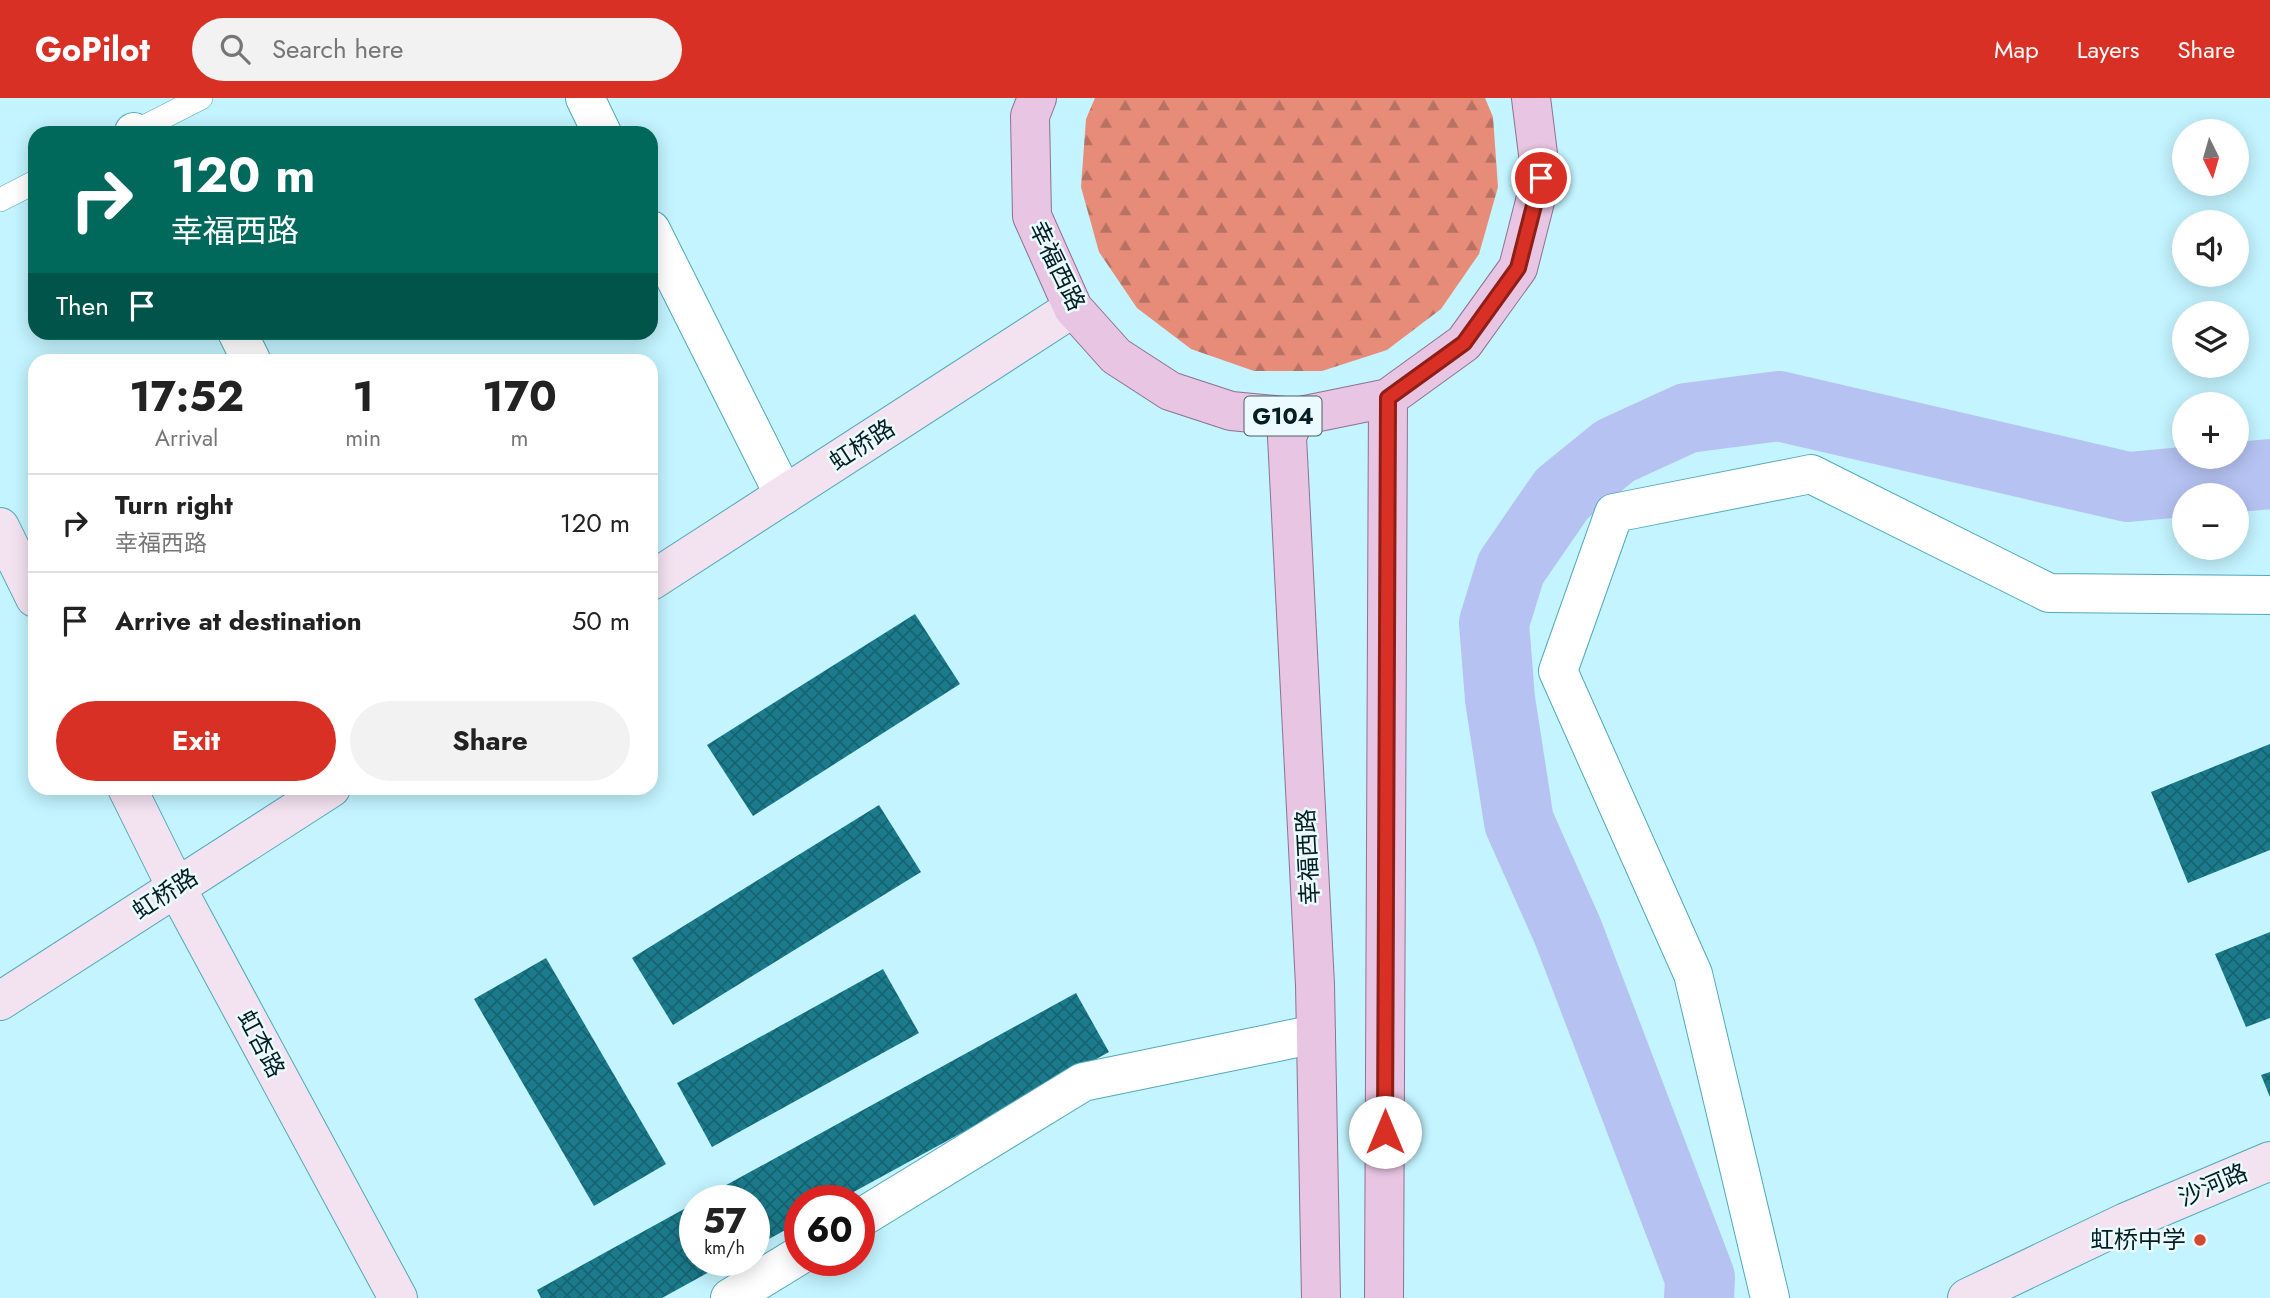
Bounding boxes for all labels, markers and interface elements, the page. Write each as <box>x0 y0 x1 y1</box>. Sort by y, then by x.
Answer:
search box <box>192 18 682 81</box>
text: GoPilot <box>35 26 150 73</box>
icon: search <box>216 30 254 68</box>
text: Search here <box>272 30 403 68</box>
text: Map <box>1994 32 2039 67</box>
text: Layers <box>2077 32 2139 67</box>
text: Share <box>2177 32 2235 67</box>
north arrow <box>2172 119 2249 196</box>
map controls <box>2172 119 2249 560</box>
text: 120 m <box>171 140 315 210</box>
pin <box>1511 148 1571 208</box>
icon: right <box>56 154 147 245</box>
icon: arrive <box>1522 159 1560 197</box>
text: 幸福西路 <box>171 208 299 254</box>
button: sound <box>2172 210 2249 287</box>
street label: 幸福西路 <box>1021 215 1094 317</box>
text: Then <box>56 287 109 325</box>
icon: arrive <box>123 287 161 325</box>
button: layers <box>2172 301 2249 378</box>
text: 17:52 <box>129 366 244 427</box>
text: 1 <box>352 366 374 427</box>
text: 170 <box>482 366 557 427</box>
button: + <box>2172 392 2249 469</box>
road number: G104 <box>1244 396 1322 436</box>
street label: 虹桥路 <box>822 410 901 479</box>
text: Arrival <box>155 421 218 455</box>
text: min <box>345 421 381 455</box>
text: m <box>511 421 529 455</box>
button: − <box>2172 483 2249 560</box>
text: Turn right <box>115 486 233 524</box>
icon: right <box>56 504 94 542</box>
text: 120 m <box>560 504 630 542</box>
text: 幸福西路 <box>115 526 207 560</box>
icon: arrive <box>56 602 94 640</box>
text: Arrive at destination <box>115 602 362 640</box>
text: 50 m <box>572 602 630 640</box>
button: Exit <box>56 701 336 781</box>
button: Share <box>350 701 630 781</box>
street label: 幸福西路 <box>1288 808 1327 906</box>
street label: 虹桥路 <box>125 859 204 928</box>
street label: 虹杏路 <box>229 1004 294 1084</box>
position arrow <box>1348 1095 1422 1169</box>
street label: 沙河路 <box>2173 1154 2253 1215</box>
speed limit sign: 60 <box>784 1185 875 1276</box>
text: 57 <box>703 1196 746 1246</box>
place label: 虹桥中学 <box>2090 1222 2186 1257</box>
marker: 虹桥中学 <box>2192 1232 2208 1248</box>
text: km/h <box>704 1235 745 1261</box>

